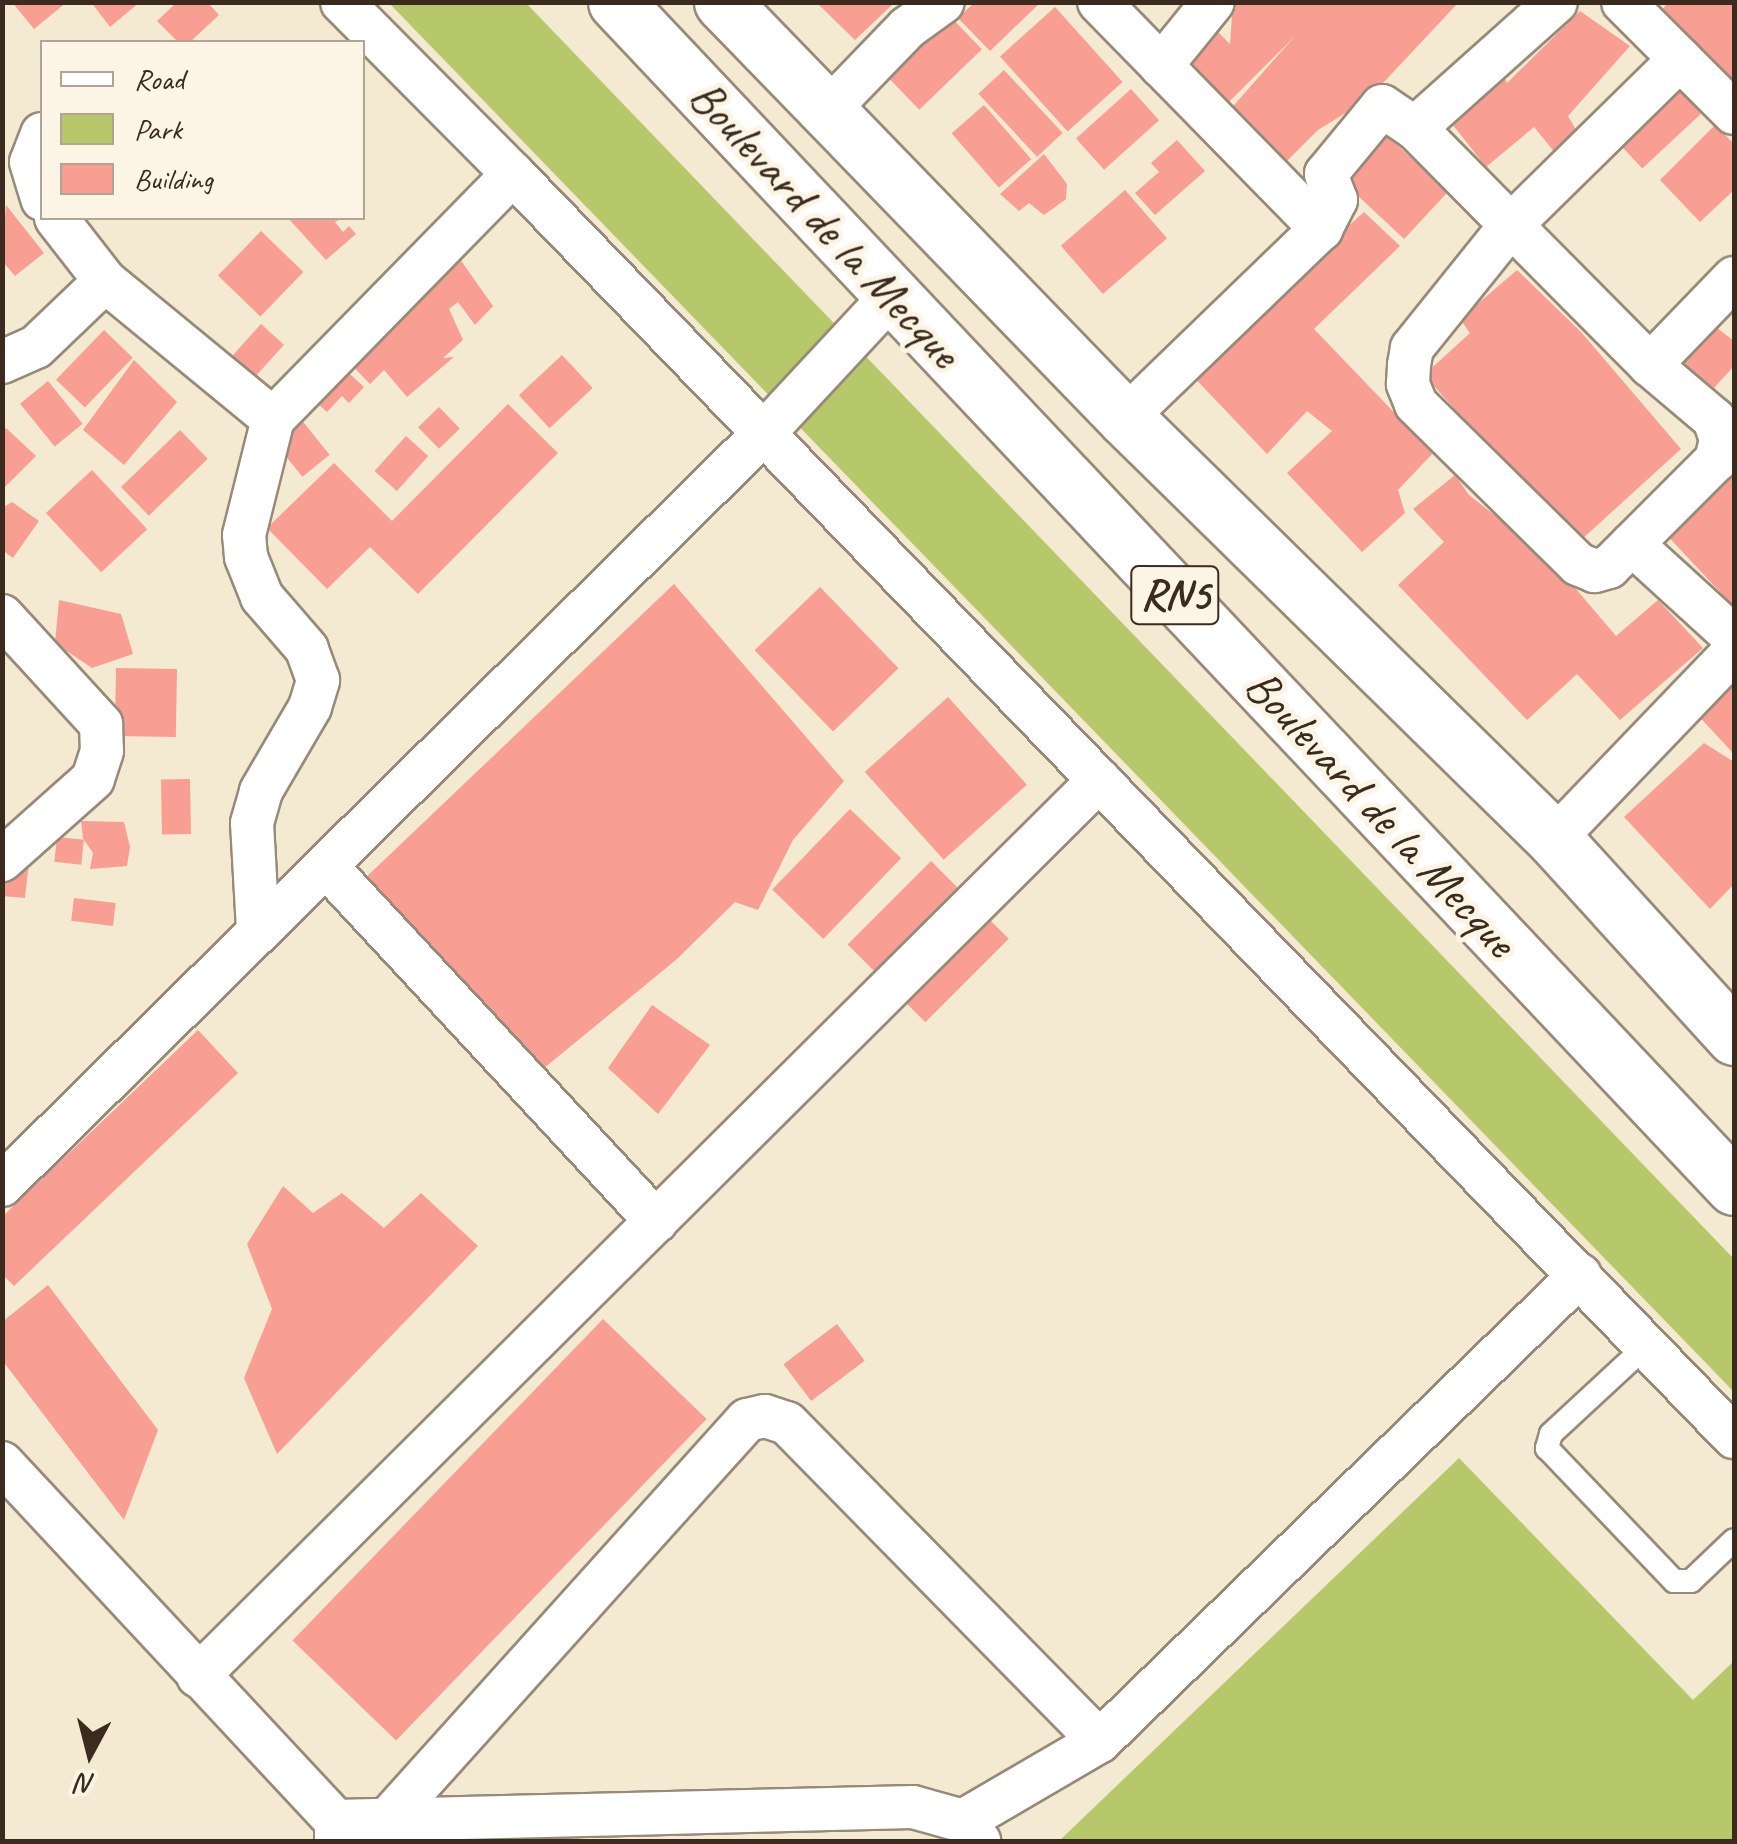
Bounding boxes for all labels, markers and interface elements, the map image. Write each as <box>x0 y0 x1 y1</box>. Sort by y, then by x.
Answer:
legend <box>40 40 365 220</box>
text: Road <box>134 60 184 98</box>
street label: Boulevard de la Mecque <box>677 68 973 380</box>
text: Park <box>134 110 182 148</box>
text: Building <box>134 160 213 198</box>
road number: RN5 <box>1130 555 1220 635</box>
street label: Boulevard de la Mecque <box>1233 657 1529 969</box>
north arrow <box>40 1704 140 1804</box>
text: N <box>76 1766 97 1803</box>

